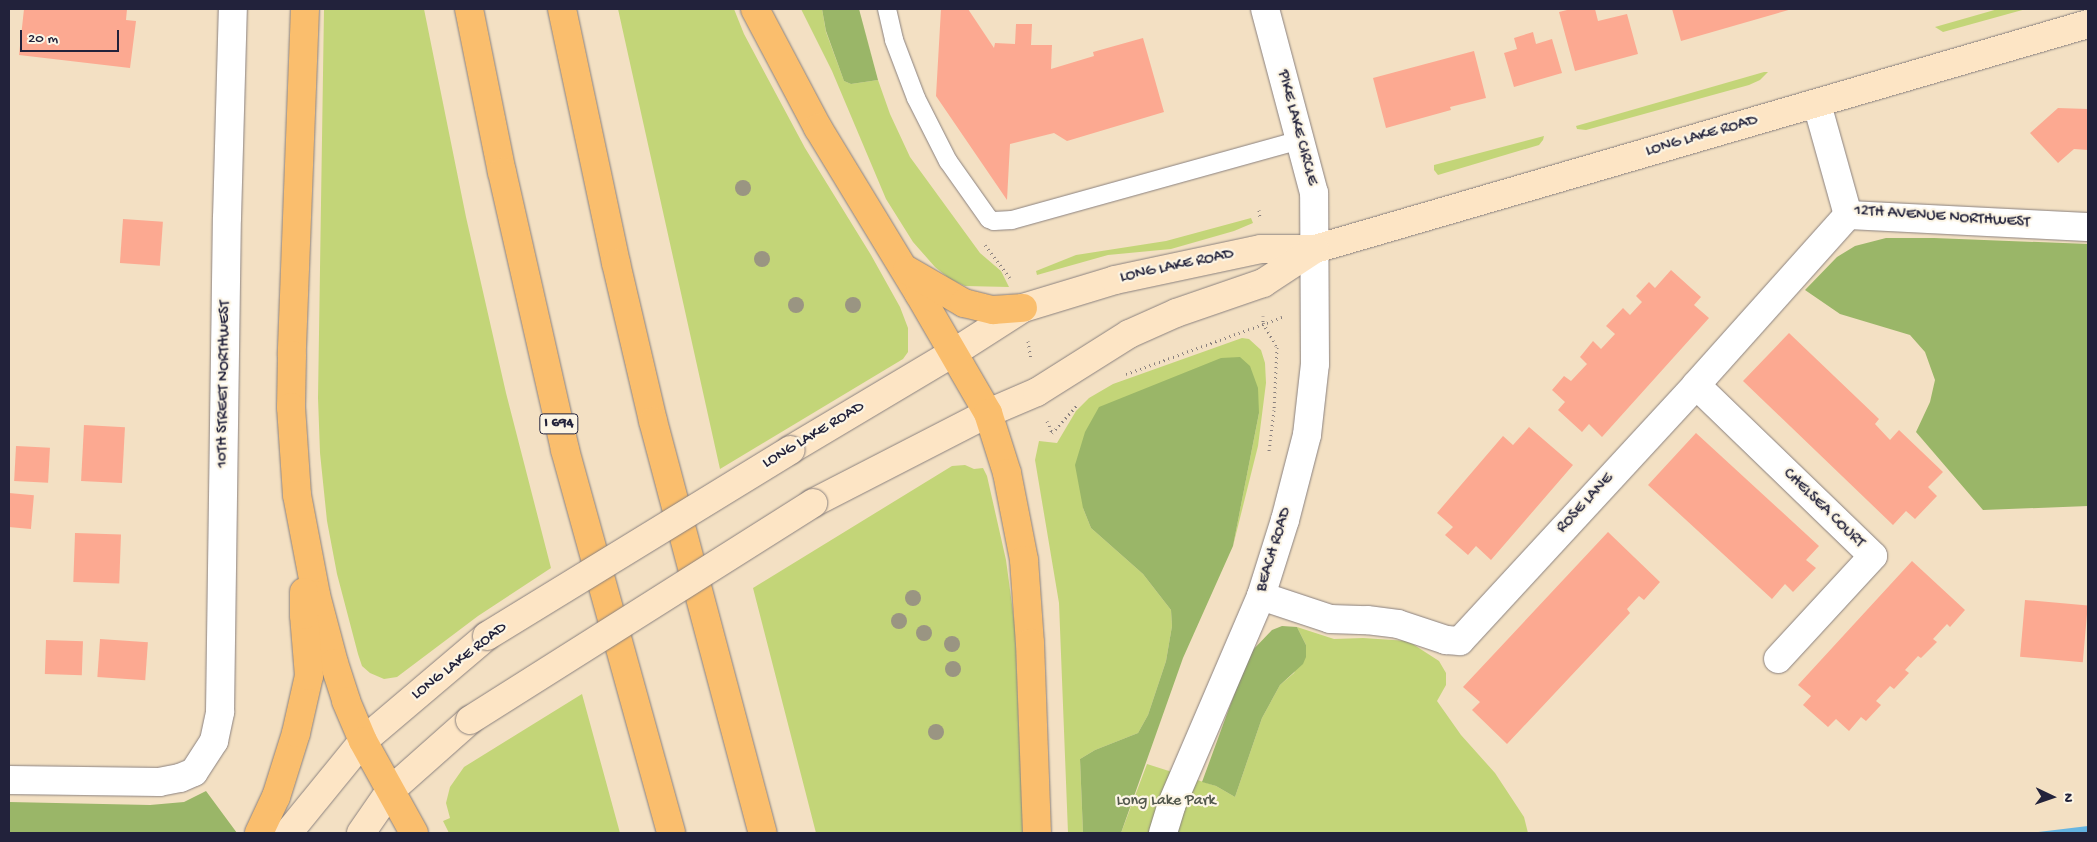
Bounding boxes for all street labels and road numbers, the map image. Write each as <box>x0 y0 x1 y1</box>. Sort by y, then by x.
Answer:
street label: PIKE LAKE CIRCLE <box>1271 68 1321 188</box>
street label: LONG LAKE ROAD <box>1644 112 1760 162</box>
street label: 12TH AVENUE NORTHWEST <box>1854 202 2030 234</box>
street label: LONG LAKE ROAD <box>1118 246 1236 288</box>
street label: 10TH STREET NORTHWEST <box>214 300 236 468</box>
street label: LONG LAKE ROAD <box>760 398 868 474</box>
road number: I 694 <box>539 412 579 436</box>
street label: CHELSEA COURT <box>1778 465 1868 553</box>
street label: ROSE LANE <box>1553 470 1619 538</box>
street label: BEACH ROAD <box>1253 506 1297 594</box>
street label: LONG LAKE ROAD <box>409 619 511 705</box>

